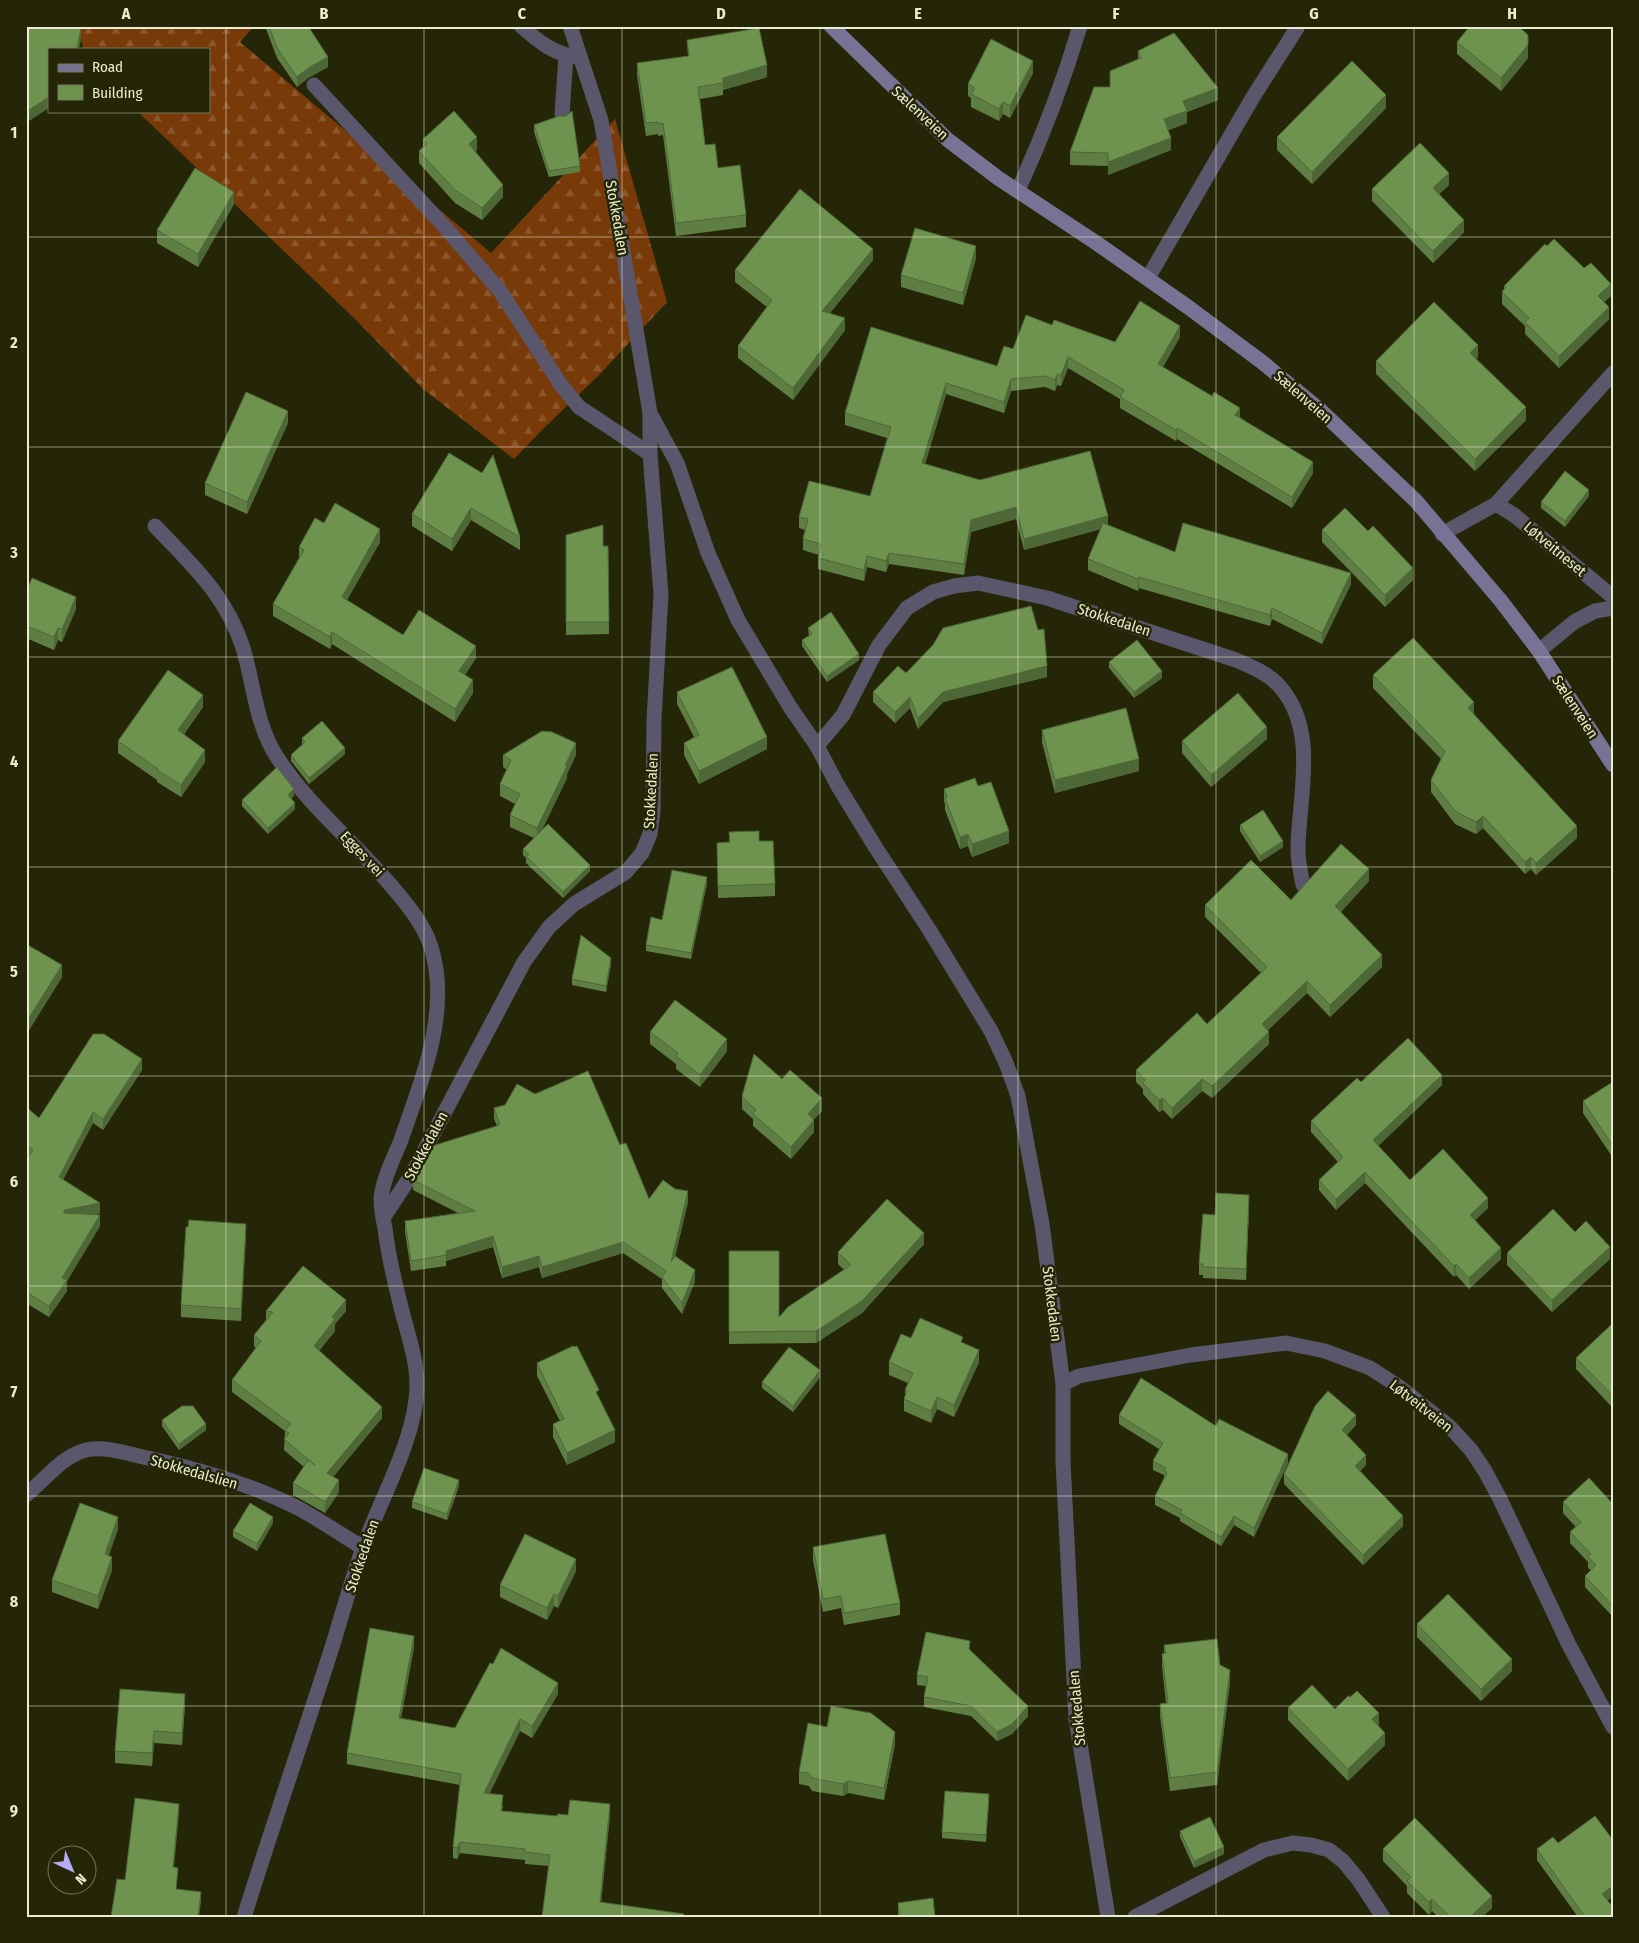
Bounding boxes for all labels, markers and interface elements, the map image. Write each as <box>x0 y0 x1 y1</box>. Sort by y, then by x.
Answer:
text: A <box>121 4 131 23</box>
text: B <box>320 4 329 23</box>
text: C <box>518 4 527 23</box>
text: D <box>716 4 726 23</box>
text: E <box>914 4 922 23</box>
text: F <box>1112 4 1120 23</box>
text: G <box>1309 4 1319 23</box>
text: H <box>1507 4 1517 23</box>
legend <box>48 48 210 112</box>
text: Road <box>92 58 123 76</box>
street label: Sælenveien <box>888 82 952 144</box>
text: Building <box>92 84 143 102</box>
text: 1 <box>11 123 17 142</box>
street label: Stokkedalen <box>602 179 632 257</box>
text: 2 <box>9 333 18 352</box>
street label: Sælenveien <box>1270 367 1336 427</box>
street label: Løtveitneset <box>1520 518 1590 580</box>
text: 3 <box>9 543 18 562</box>
street label: Stokkedalen <box>1075 600 1153 640</box>
street label: Sælenveien <box>1548 672 1602 742</box>
text: 4 <box>10 752 18 771</box>
street label: Stokkedalen <box>640 753 662 829</box>
street label: Egges vei <box>336 827 388 881</box>
text: 5 <box>10 962 18 981</box>
street label: Stokkedalen <box>400 1108 452 1184</box>
text: 6 <box>10 1172 18 1191</box>
street label: Stokkedalen <box>1038 1265 1066 1343</box>
street label: Løtveitveien <box>1386 1376 1456 1436</box>
text: 7 <box>11 1382 18 1401</box>
street label: Stokkedalslien <box>148 1451 240 1493</box>
street label: Stokkedalen <box>341 1517 383 1595</box>
text: 8 <box>10 1592 19 1611</box>
street label: Stokkedalen <box>1065 1670 1089 1746</box>
text: 9 <box>10 1801 18 1820</box>
north arrow <box>48 1846 98 1896</box>
text: N <box>72 1870 90 1888</box>

